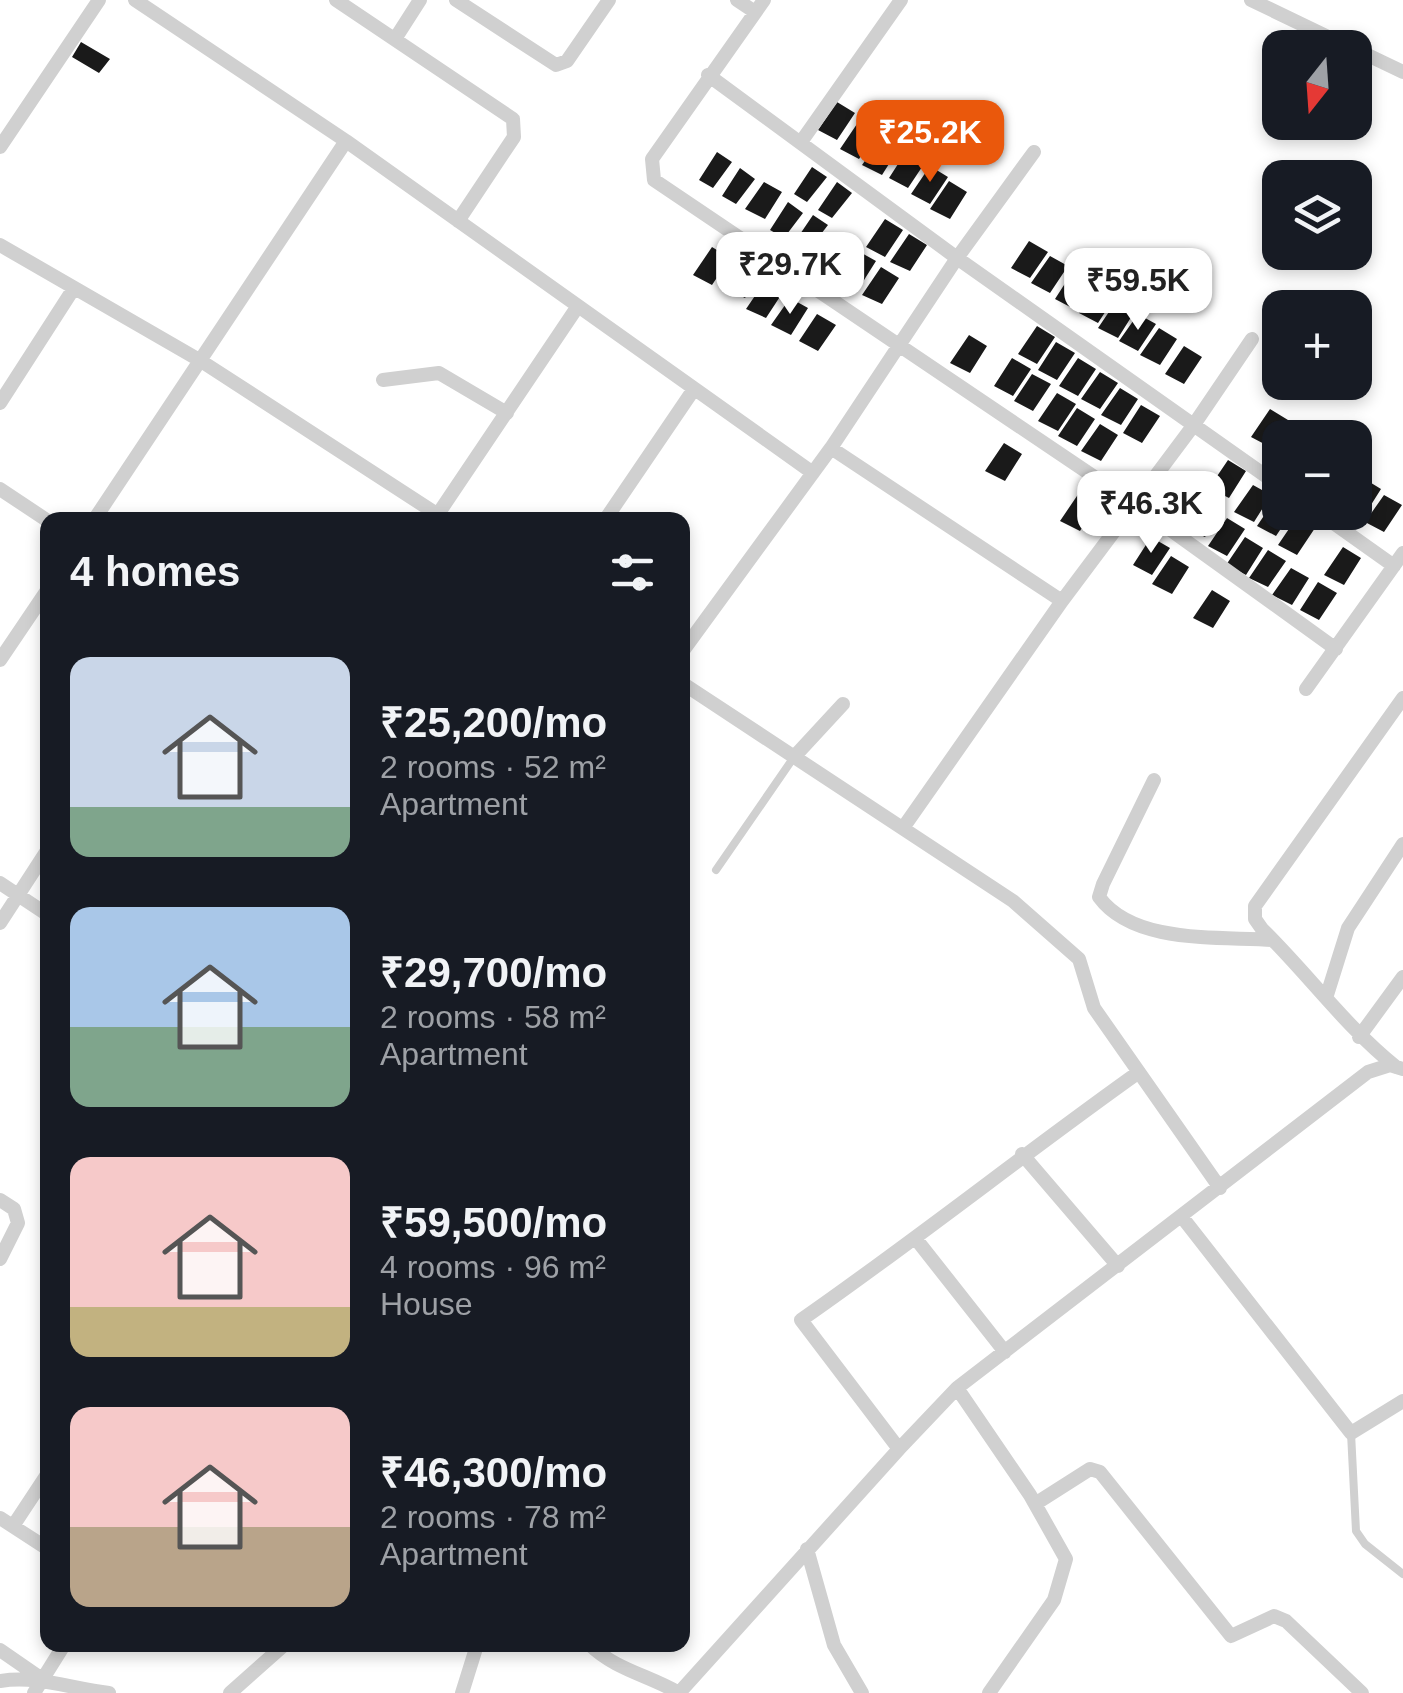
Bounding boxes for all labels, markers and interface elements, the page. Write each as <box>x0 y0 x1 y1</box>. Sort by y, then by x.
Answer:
north arrow <box>1262 30 1372 140</box>
map controls <box>1262 30 1372 530</box>
pin: ₹25.2K <box>849 100 1011 185</box>
text: ₹25.2K <box>878 114 982 150</box>
button: layers <box>1262 160 1372 270</box>
pin: ₹29.7K <box>709 232 871 317</box>
text: ₹29.7K <box>738 246 842 282</box>
pin: ₹59.5K <box>1057 248 1219 333</box>
text: ₹59.5K <box>1086 262 1190 298</box>
button: + <box>1262 290 1372 400</box>
button: − <box>1262 420 1372 530</box>
pin: ₹46.3K <box>1070 471 1232 556</box>
text: ₹46.3K <box>1099 485 1203 521</box>
icon: filters <box>605 545 660 600</box>
text: 4 homes <box>70 548 240 595</box>
icon: home <box>150 697 270 817</box>
text: ₹25,200/mo <box>380 699 607 746</box>
text: 2 rooms · 52 m² <box>380 749 606 785</box>
text: Apartment <box>380 786 528 822</box>
icon: home <box>150 947 270 1067</box>
text: ₹29,700/mo <box>380 949 607 996</box>
text: 2 rooms · 58 m² <box>380 999 606 1035</box>
text: Apartment <box>380 1036 528 1072</box>
icon: home <box>150 1197 270 1317</box>
text: ₹59,500/mo <box>380 1199 607 1246</box>
text: 4 rooms · 96 m² <box>380 1249 606 1285</box>
text: House <box>380 1286 473 1322</box>
icon: home <box>150 1447 270 1567</box>
text: ₹46,300/mo <box>380 1449 607 1496</box>
text: 2 rooms · 78 m² <box>380 1499 606 1535</box>
text: Apartment <box>380 1536 528 1572</box>

